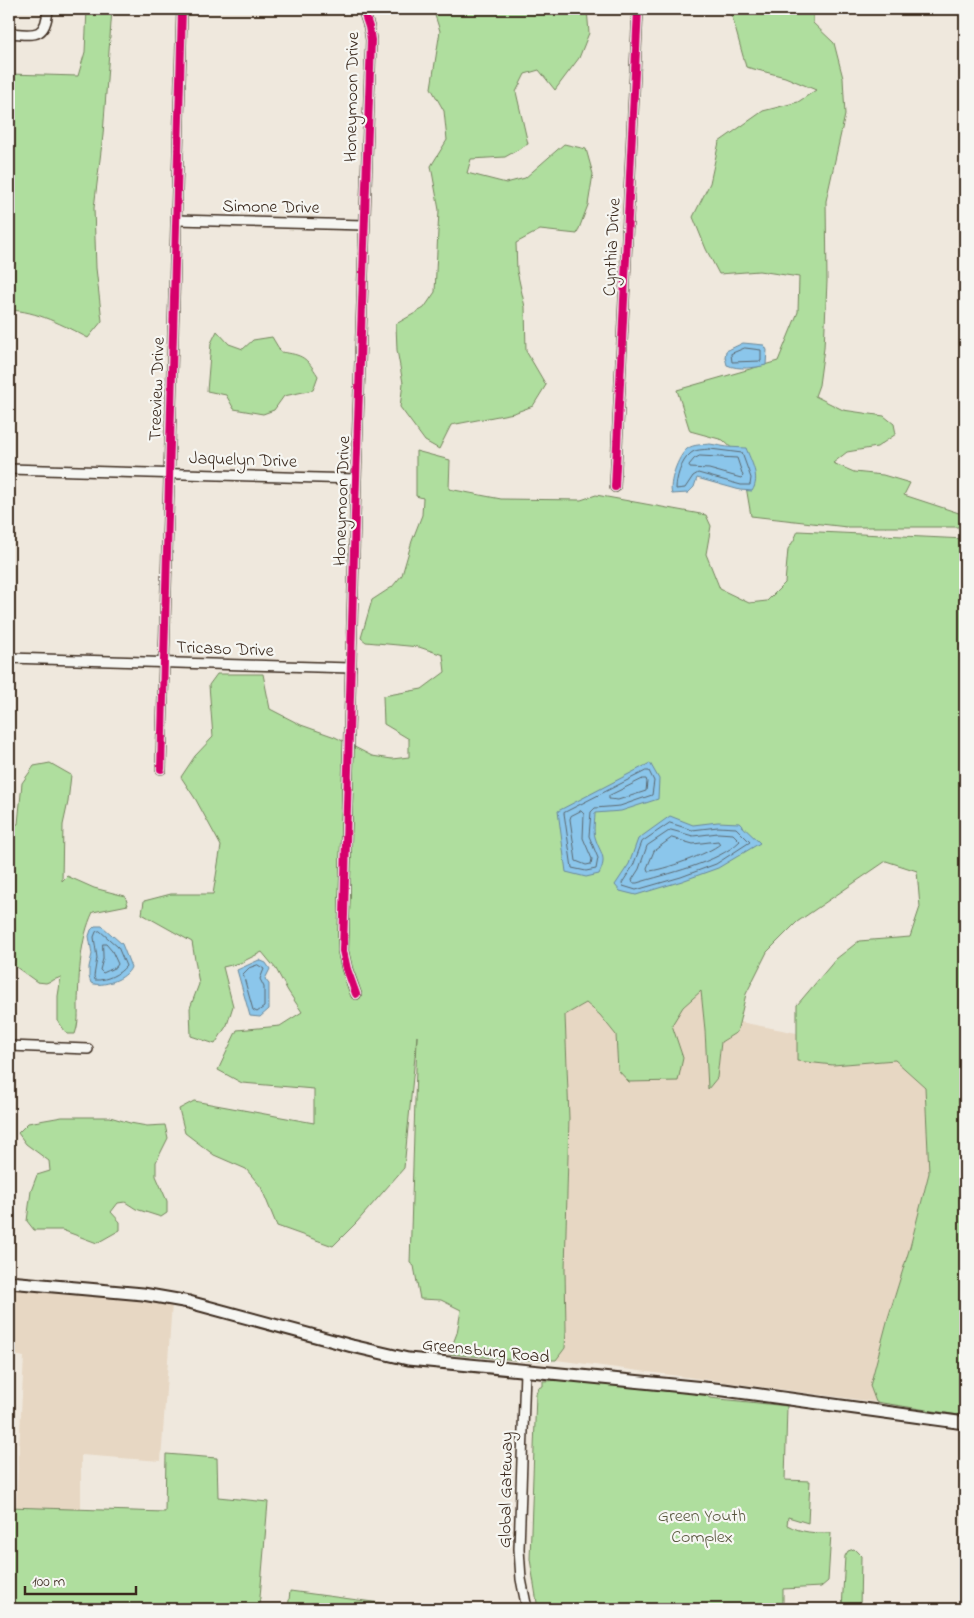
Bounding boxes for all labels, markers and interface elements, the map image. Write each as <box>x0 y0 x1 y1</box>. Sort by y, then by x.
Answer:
street label: Honeymoon Drive <box>339 31 367 162</box>
street label: Simone Drive <box>222 194 321 222</box>
street label: Cynthia Drive <box>597 196 629 297</box>
street label: Treeview Drive <box>143 336 173 442</box>
street label: Honeymoon Drive <box>328 435 358 567</box>
street label: Jaquelyn Drive <box>188 446 298 476</box>
street label: Tricaso Drive <box>176 635 275 665</box>
street label: Greensburg Road <box>421 1332 551 1373</box>
street label: Global Gateway <box>493 1432 521 1549</box>
park label: Green Youth Complex <box>658 1504 746 1551</box>
scale bar <box>25 1563 136 1595</box>
text: 100 m <box>32 1571 65 1593</box>

